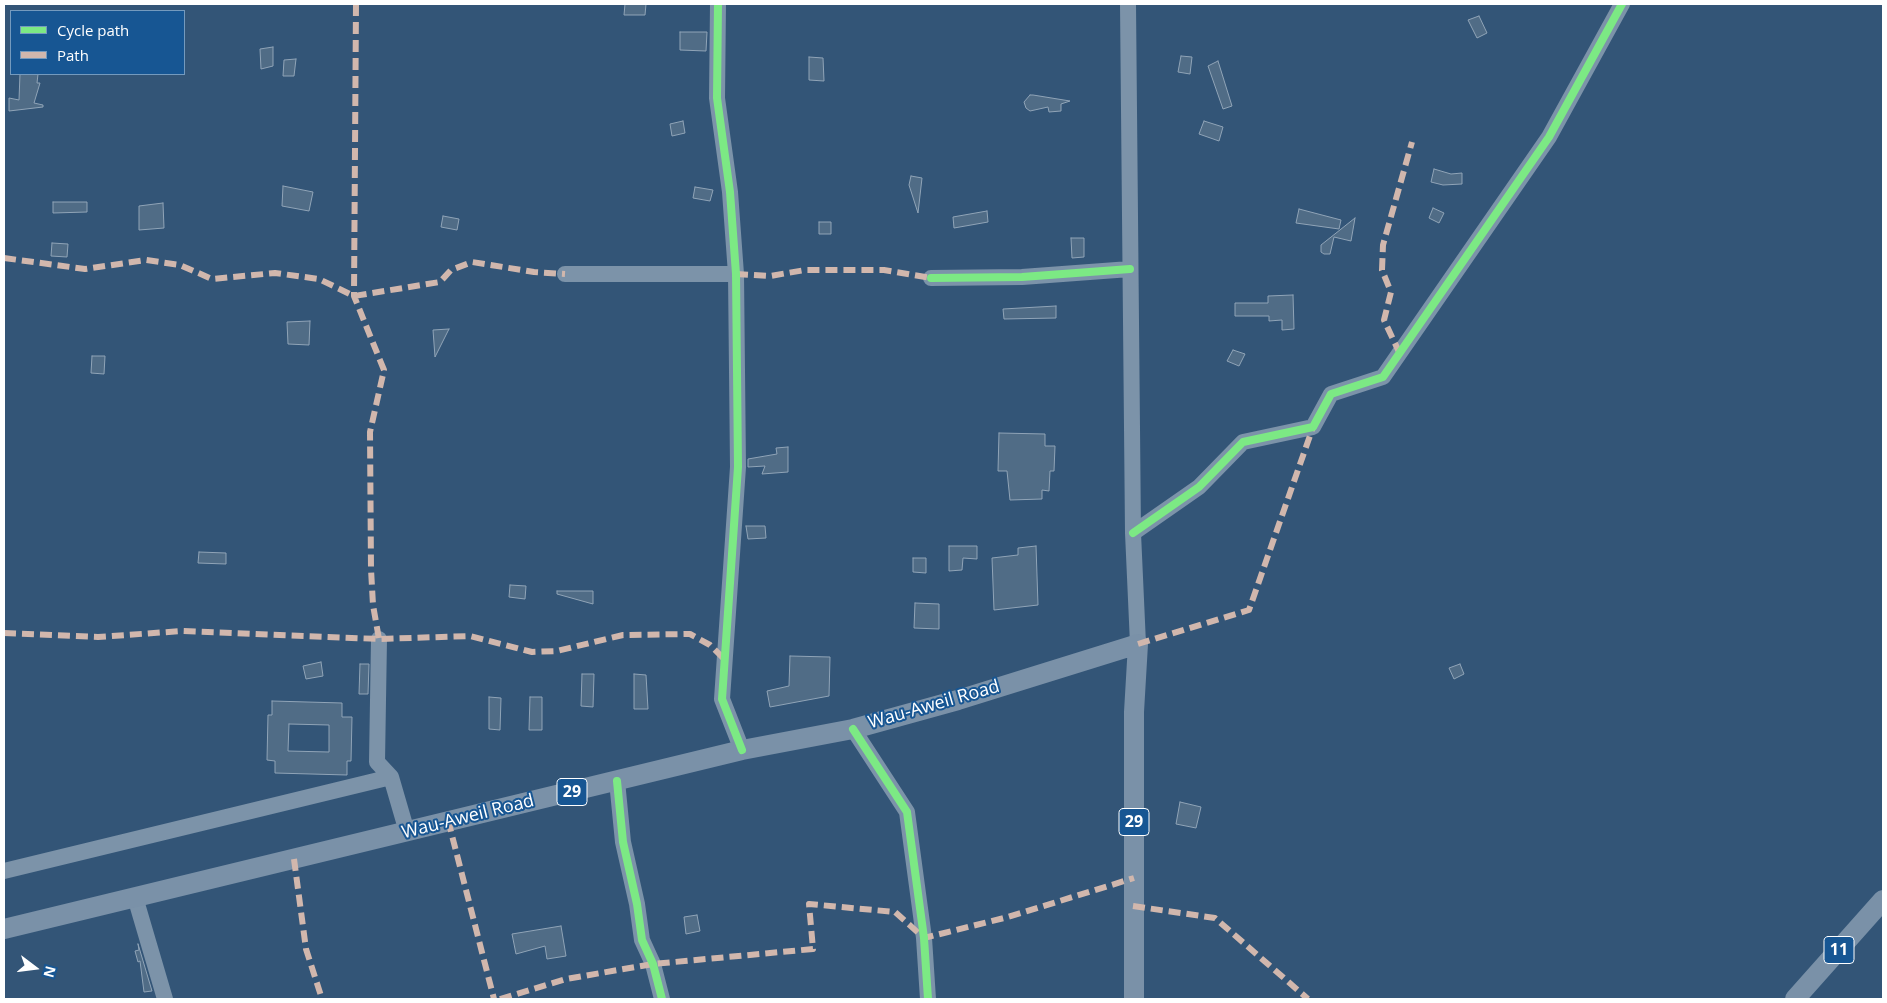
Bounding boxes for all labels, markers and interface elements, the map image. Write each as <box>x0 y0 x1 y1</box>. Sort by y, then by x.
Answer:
legend <box>10 10 185 75</box>
text: Cycle path <box>57 20 129 40</box>
text: Path <box>57 45 89 65</box>
street label: Wau-Aweil Road <box>866 676 1002 734</box>
road number: 29 <box>557 779 587 806</box>
street label: Wau-Aweil Road <box>400 790 536 844</box>
road number: 29 <box>1119 809 1149 836</box>
road number: 11 <box>1824 936 1854 964</box>
north arrow <box>10 943 60 993</box>
text: N <box>39 964 61 980</box>

